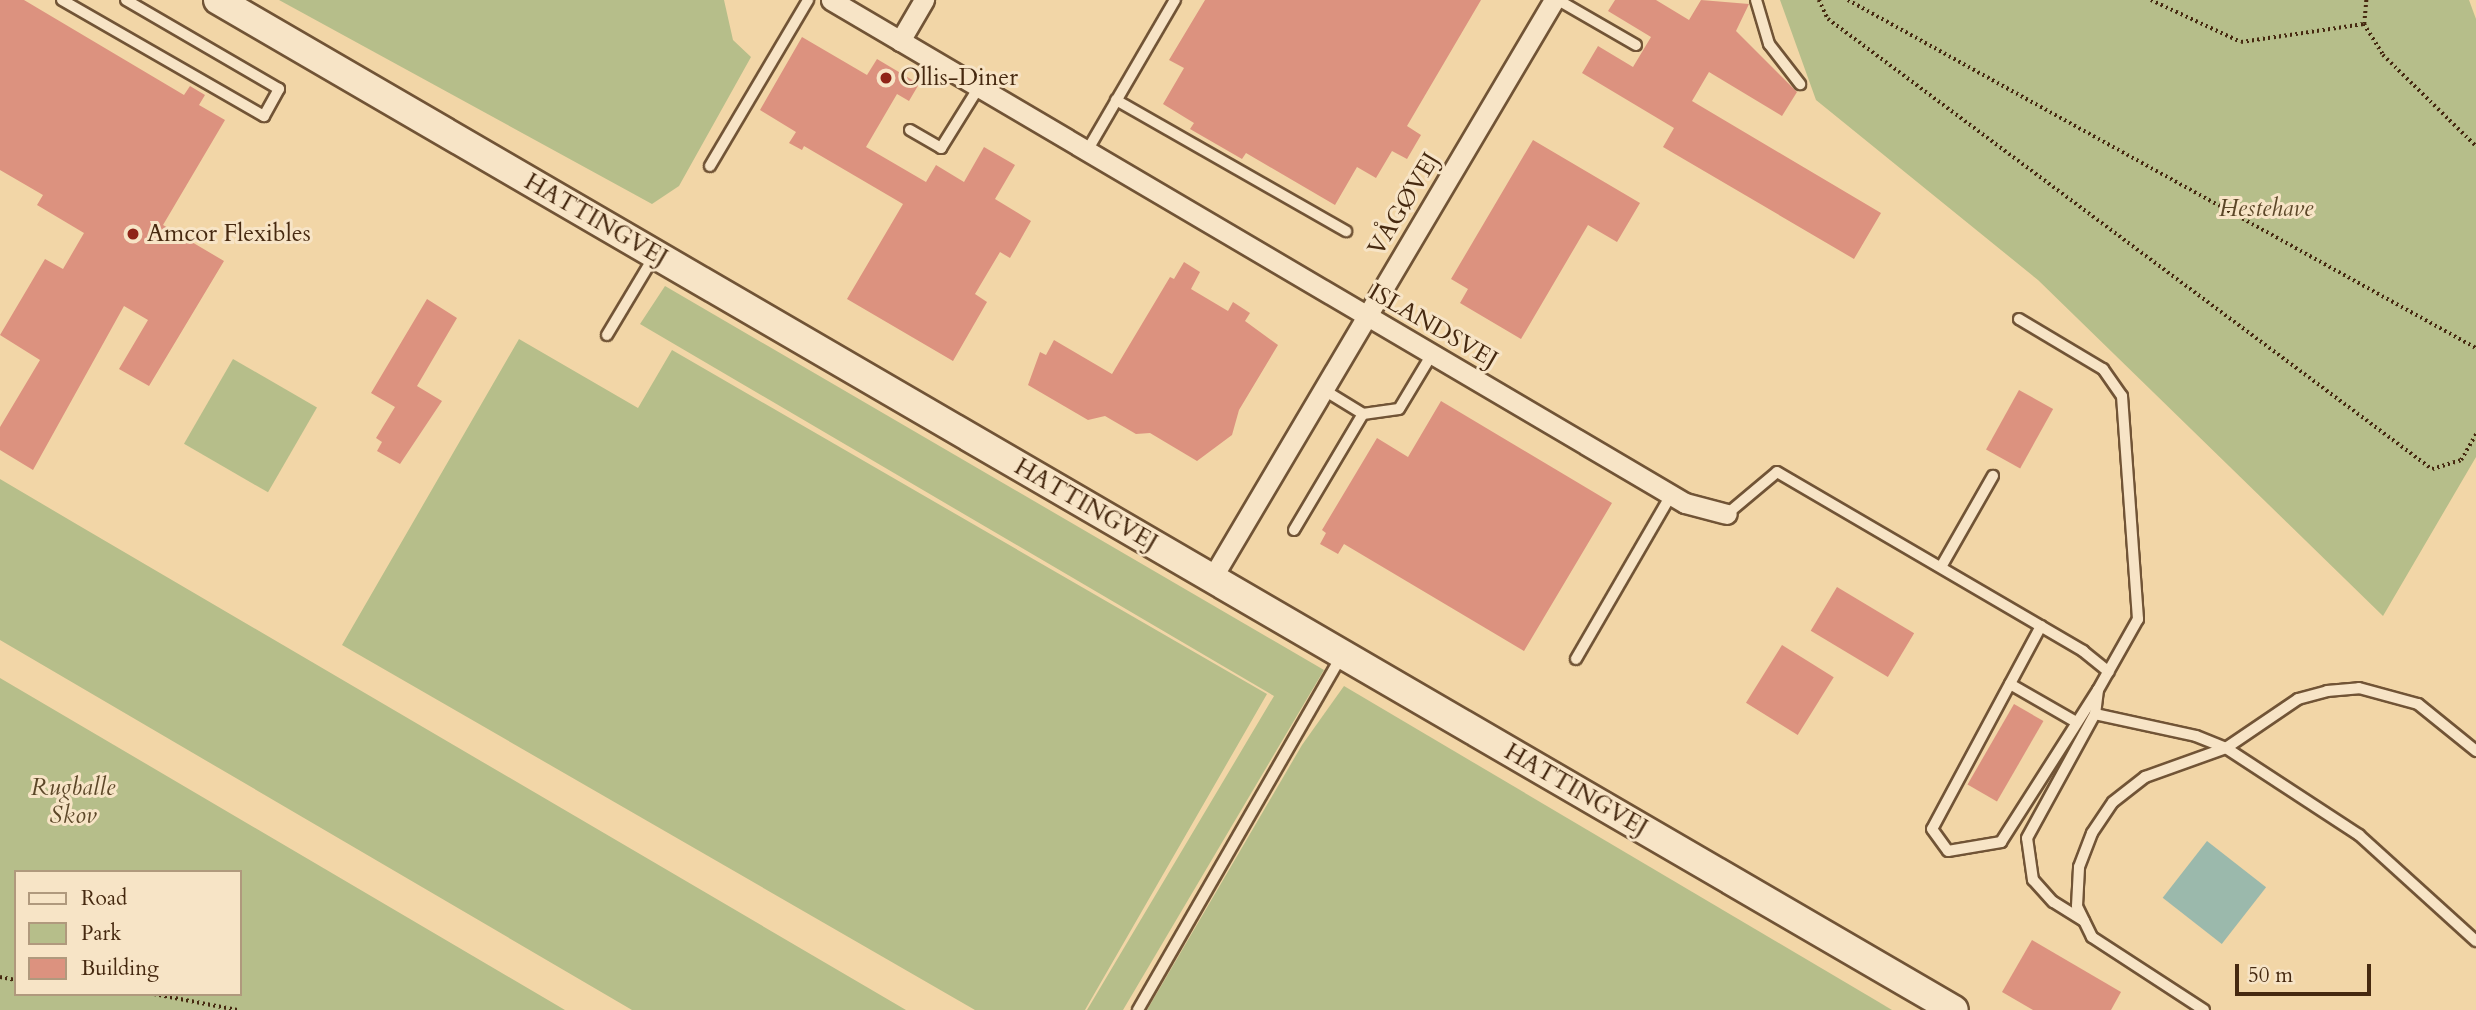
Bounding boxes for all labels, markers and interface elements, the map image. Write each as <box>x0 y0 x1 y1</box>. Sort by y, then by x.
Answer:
place label: Ollis-Diner <box>900 64 1018 92</box>
marker: Ollis-Diner <box>878 70 894 86</box>
street label: VÅGØVEJ <box>1362 147 1446 261</box>
street label: HATTINGVEJ <box>519 167 673 273</box>
park label: Hestehave <box>2219 195 2313 223</box>
place label: Amcor Flexibles <box>147 220 311 248</box>
marker: Amcor Flexibles <box>125 226 141 242</box>
street label: ISLANDSVEJ <box>1363 277 1503 375</box>
street label: HATTINGVEJ <box>1009 452 1163 558</box>
street label: HATTINGVEJ <box>1499 737 1653 843</box>
park label: Rugballe Skov <box>31 774 115 830</box>
legend <box>14 870 242 996</box>
text: Road <box>81 884 127 913</box>
text: Park <box>81 919 121 948</box>
scale bar <box>2238 950 2374 994</box>
text: Building <box>81 954 159 983</box>
text: 50 m <box>2248 961 2293 990</box>

